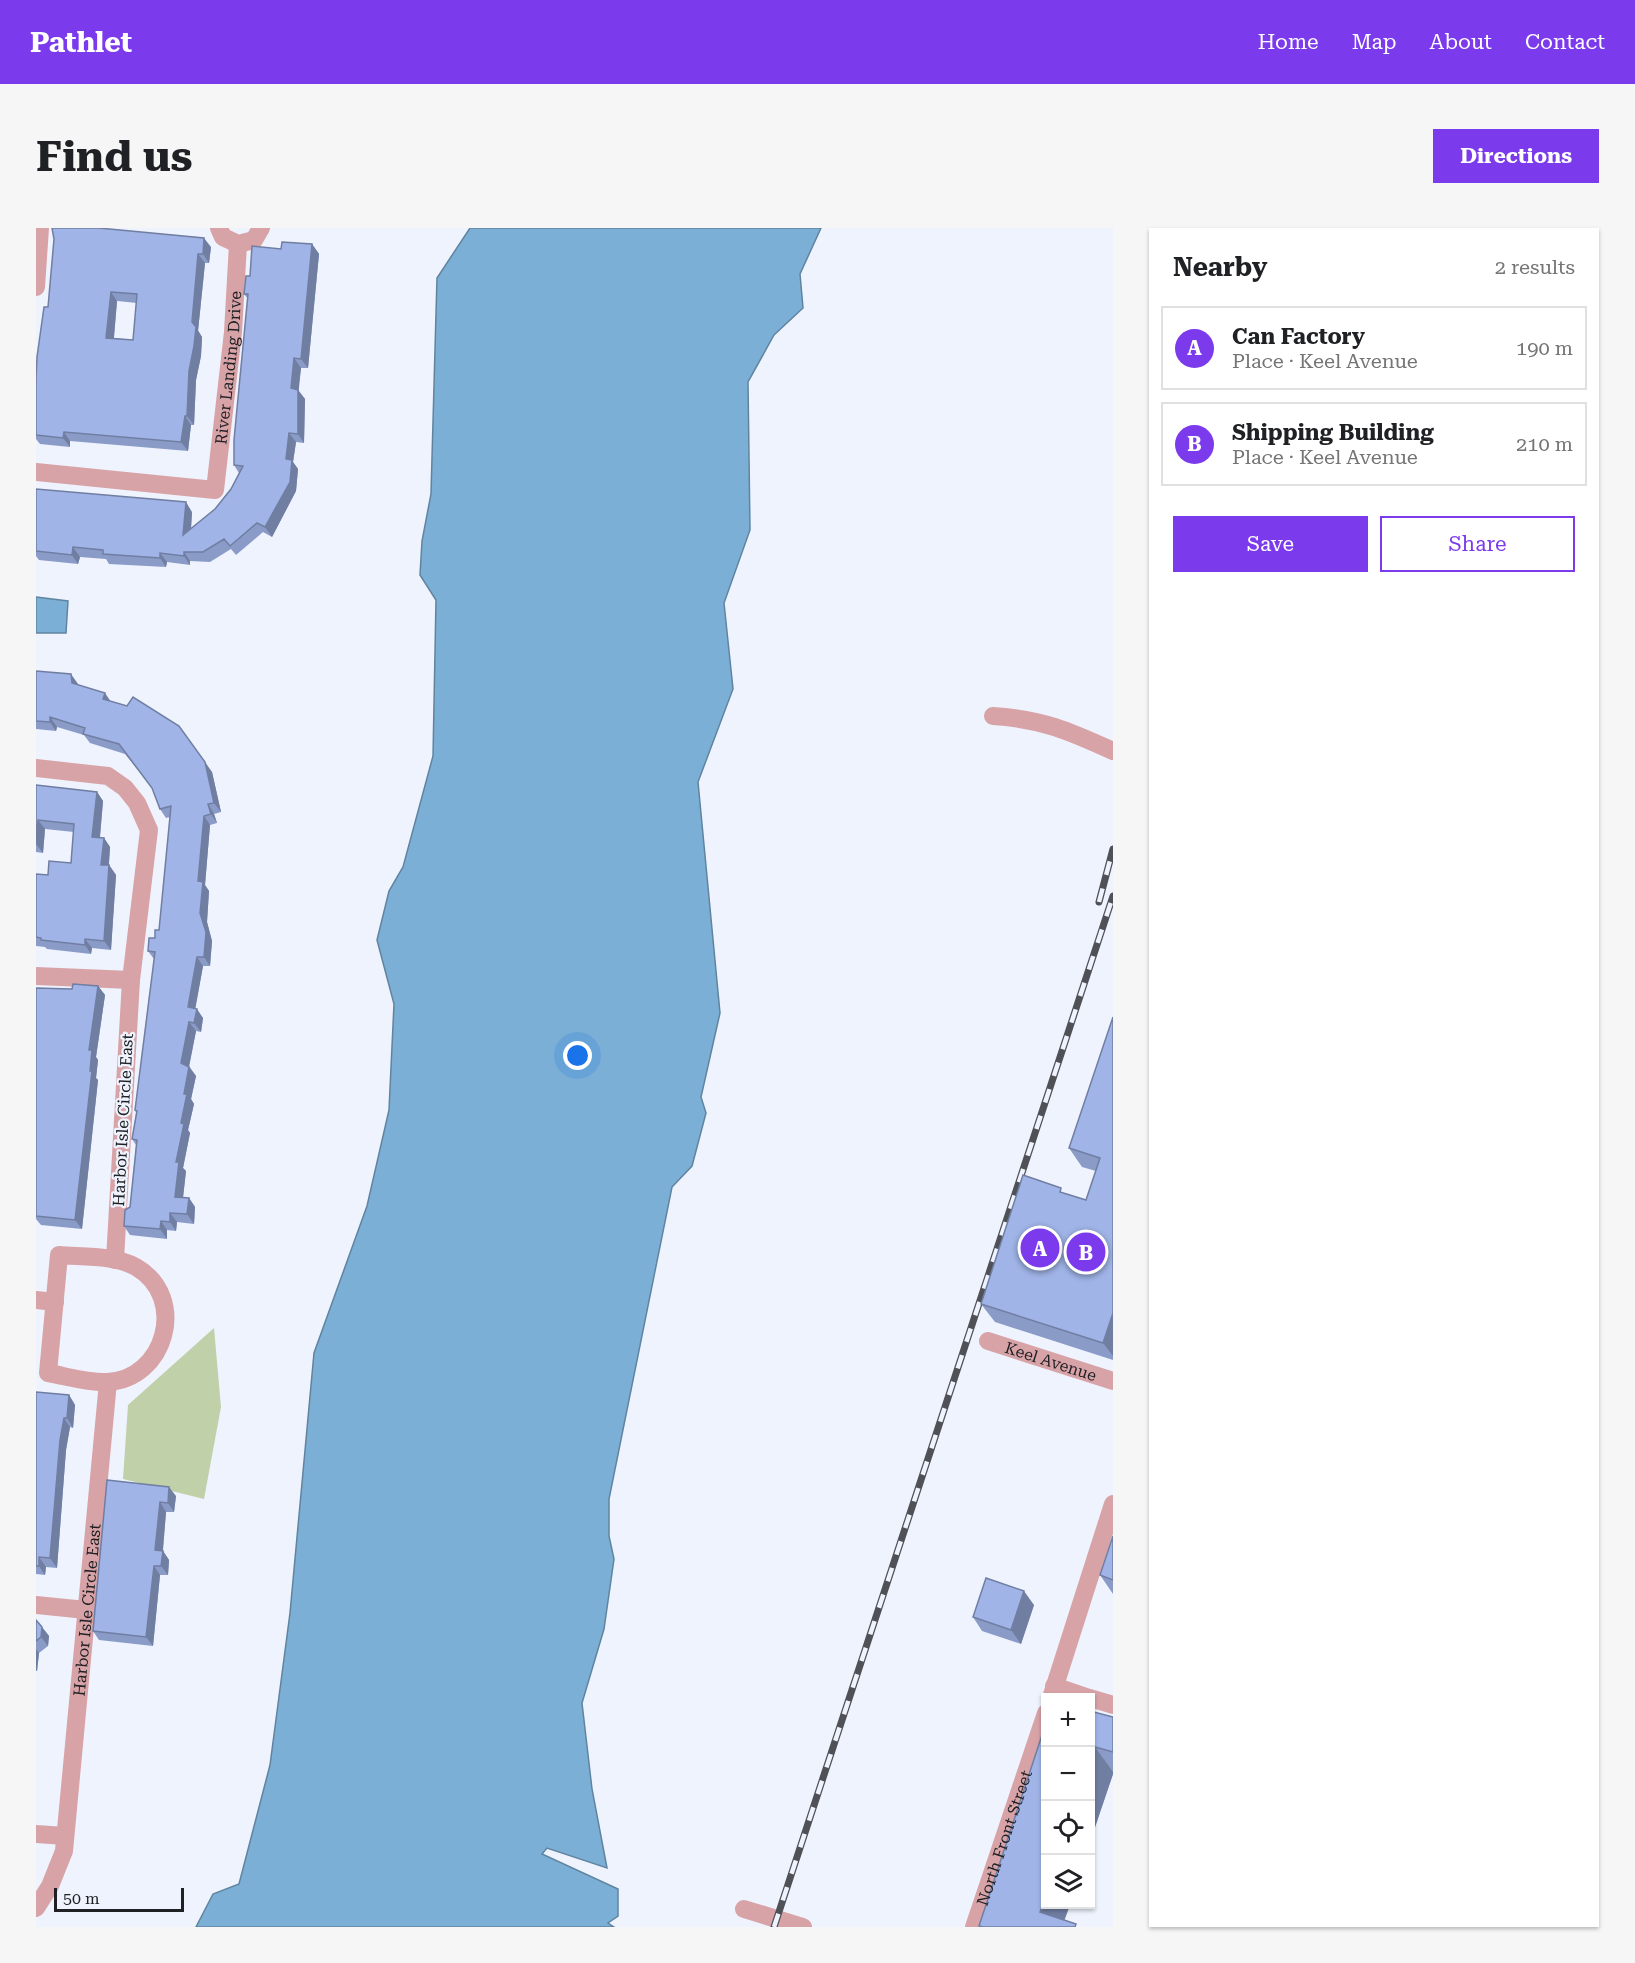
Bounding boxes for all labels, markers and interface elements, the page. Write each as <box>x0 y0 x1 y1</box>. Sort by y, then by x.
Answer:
text: Pathlet <box>30 26 132 59</box>
text: Home <box>1258 30 1319 54</box>
text: Map <box>1352 30 1397 54</box>
text: About <box>1430 30 1492 54</box>
text: Contact <box>1525 30 1605 54</box>
button: Directions <box>1433 129 1599 183</box>
text: Find us <box>36 132 193 181</box>
text: Nearby <box>1173 252 1267 282</box>
text: 2 results <box>1495 255 1575 279</box>
street label: River Landing Drive <box>211 290 245 445</box>
text: Can Factory <box>1232 324 1365 349</box>
text: A <box>1187 336 1202 360</box>
text: 190 m <box>1516 336 1573 360</box>
text: Place · Keel Avenue <box>1232 349 1418 373</box>
text: Shipping Building <box>1232 420 1434 445</box>
text: B <box>1187 432 1202 456</box>
text: 210 m <box>1516 432 1573 456</box>
text: Place · Keel Avenue <box>1232 445 1418 469</box>
button: Save <box>1173 516 1368 572</box>
button: Share <box>1380 516 1575 572</box>
street label: Harbor Isle Circle East <box>109 1033 137 1207</box>
your location <box>563 1041 592 1070</box>
pin: A <box>1020 1226 1060 1270</box>
pin: B <box>1066 1230 1106 1274</box>
street label: Keel Avenue <box>1003 1338 1099 1385</box>
street label: Harbor Isle Circle East <box>69 1523 104 1697</box>
map controls <box>1041 1693 1095 1909</box>
button: + <box>1041 1693 1095 1747</box>
button: − <box>1041 1747 1095 1801</box>
street label: North Front Street <box>972 1768 1036 1908</box>
button: locate <box>1041 1801 1095 1855</box>
button: layers <box>1041 1855 1095 1909</box>
scale bar <box>54 1885 184 1912</box>
text: 50 m <box>63 1889 100 1908</box>

